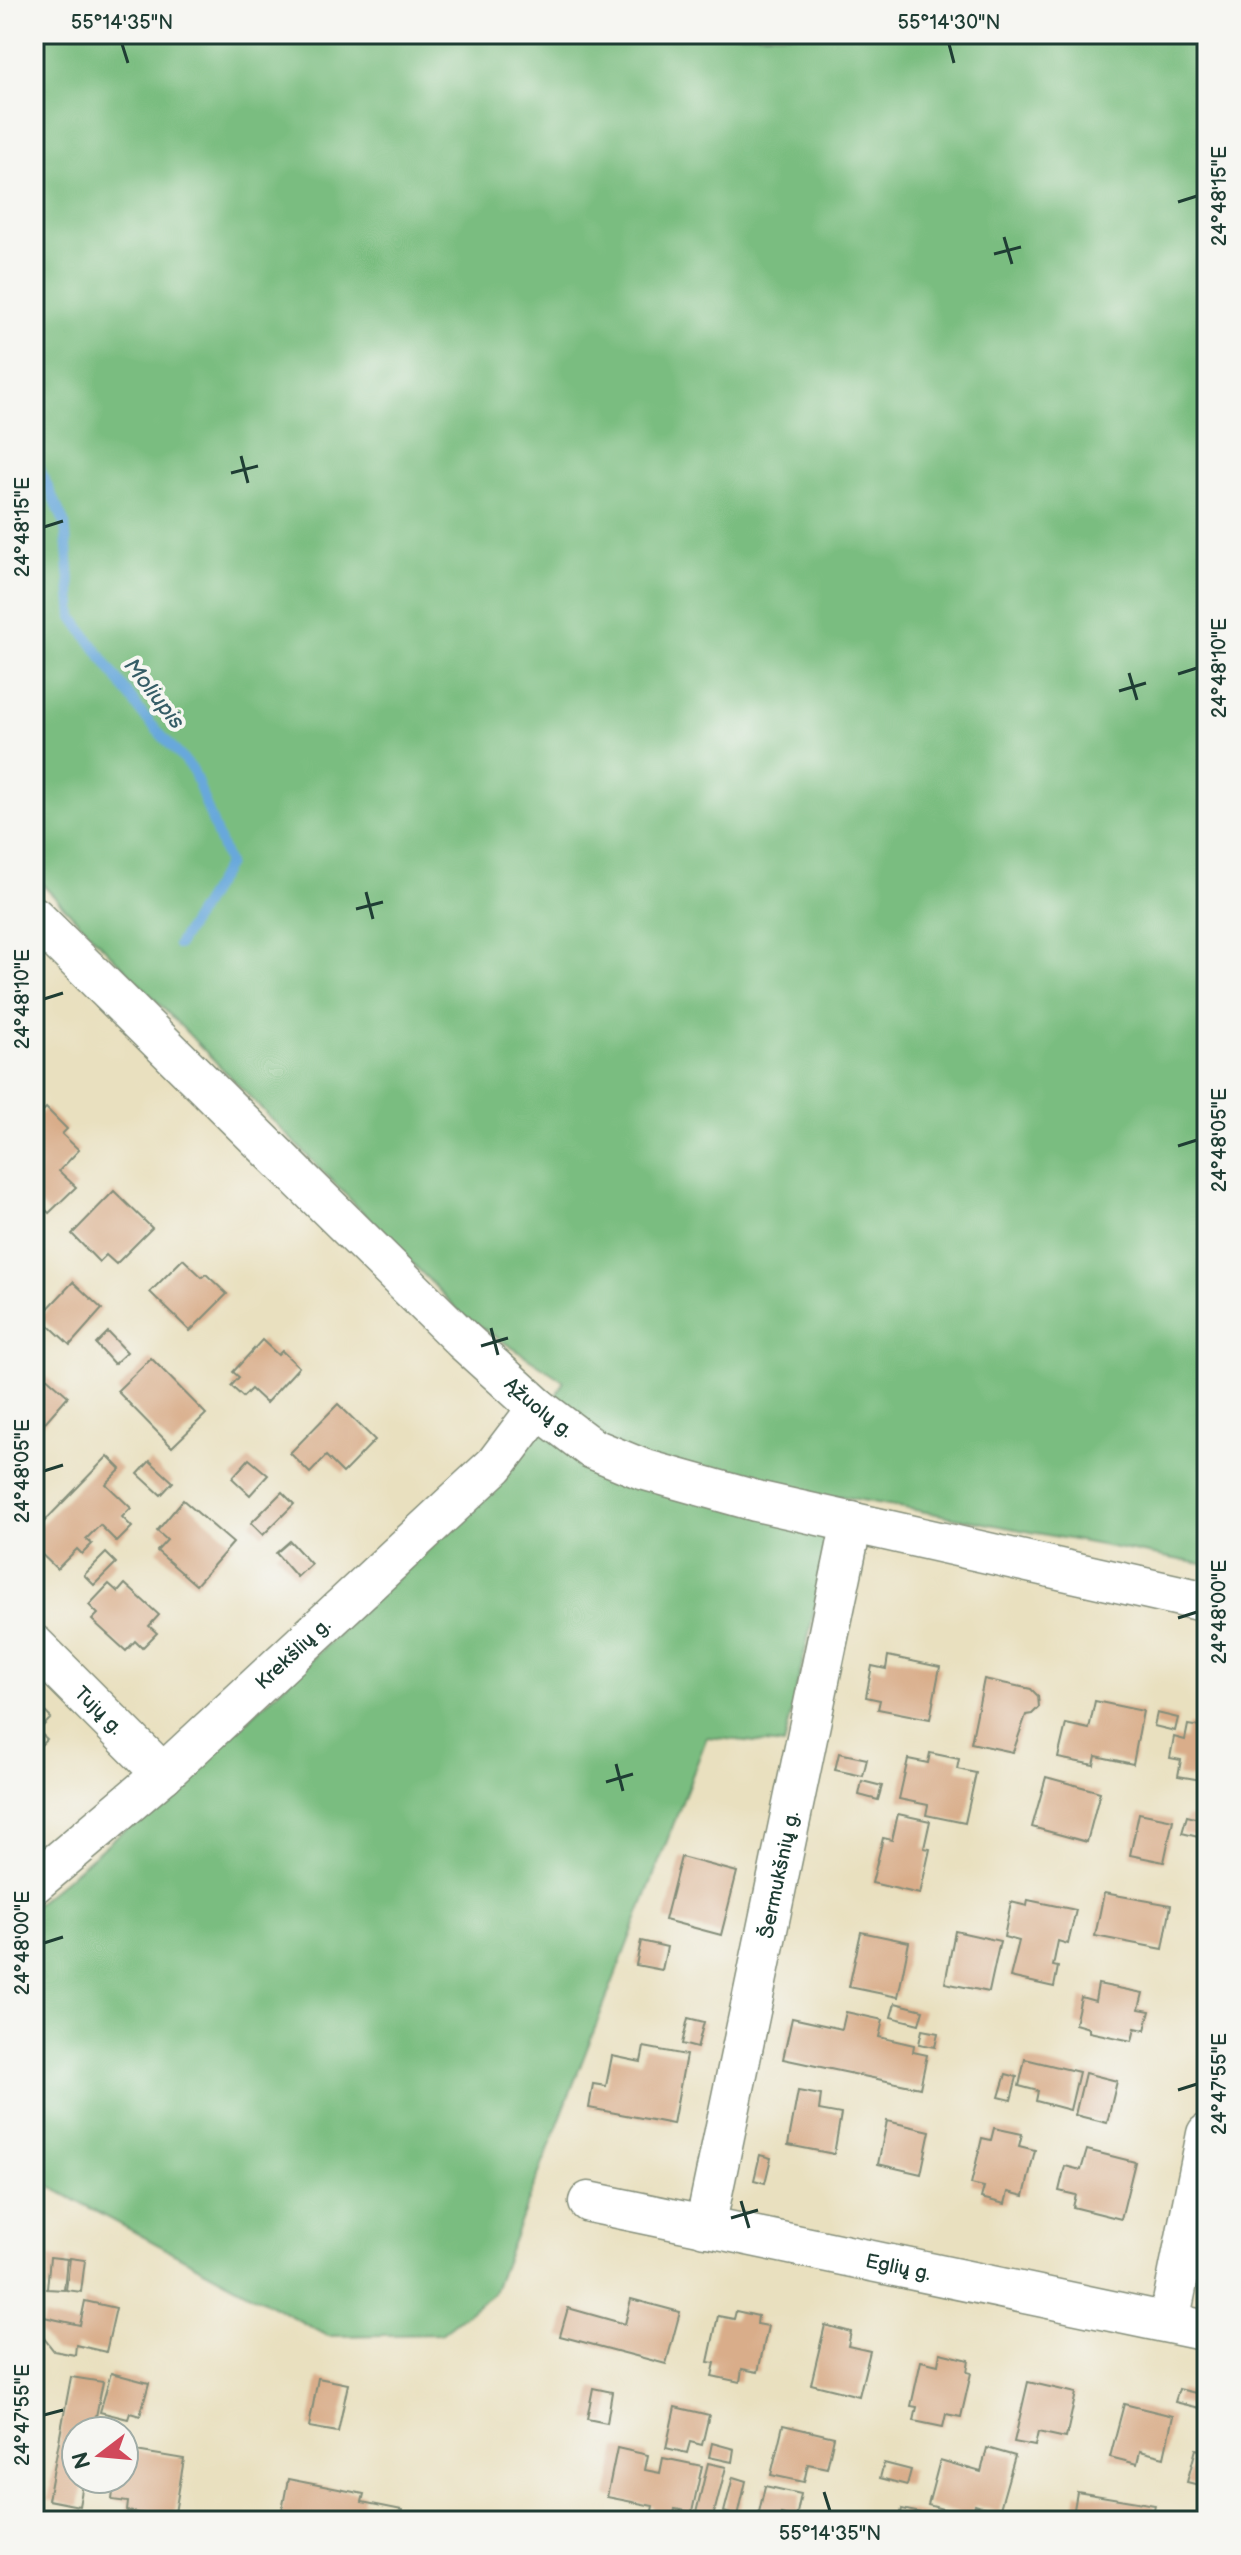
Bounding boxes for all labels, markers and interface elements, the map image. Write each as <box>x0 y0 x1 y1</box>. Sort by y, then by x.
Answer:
text: 55°14'35"N <box>71 11 173 35</box>
text: 55°14'30"N <box>898 11 1000 35</box>
text: 24°48'15"E <box>1208 146 1232 246</box>
text: 24°48'15"E <box>11 477 35 577</box>
text: 24°48'10"E <box>1208 618 1232 718</box>
water label: Moliupis <box>118 653 190 735</box>
text: 24°48'10"E <box>11 949 35 1049</box>
text: 24°48'05"E <box>1208 1088 1232 1192</box>
street label: Ąžuolų g. <box>499 1373 578 1443</box>
text: 24°48'05"E <box>11 1419 35 1523</box>
text: 24°48'00"E <box>1208 1560 1232 1664</box>
street label: Krekšlių g. <box>251 1613 336 1695</box>
street label: Tujų g. <box>69 1681 128 1740</box>
street label: Šermukšnių g. <box>754 1809 804 1941</box>
text: 24°48'00"E <box>11 1891 35 1995</box>
text: 24°47'55"E <box>1208 2033 1232 2135</box>
street label: Eglių g. <box>863 2249 933 2286</box>
text: 24°47'55"E <box>11 2364 35 2466</box>
north arrow <box>60 2415 140 2495</box>
text: N <box>67 2448 97 2472</box>
text: 55°14'35"N <box>779 2522 881 2546</box>

